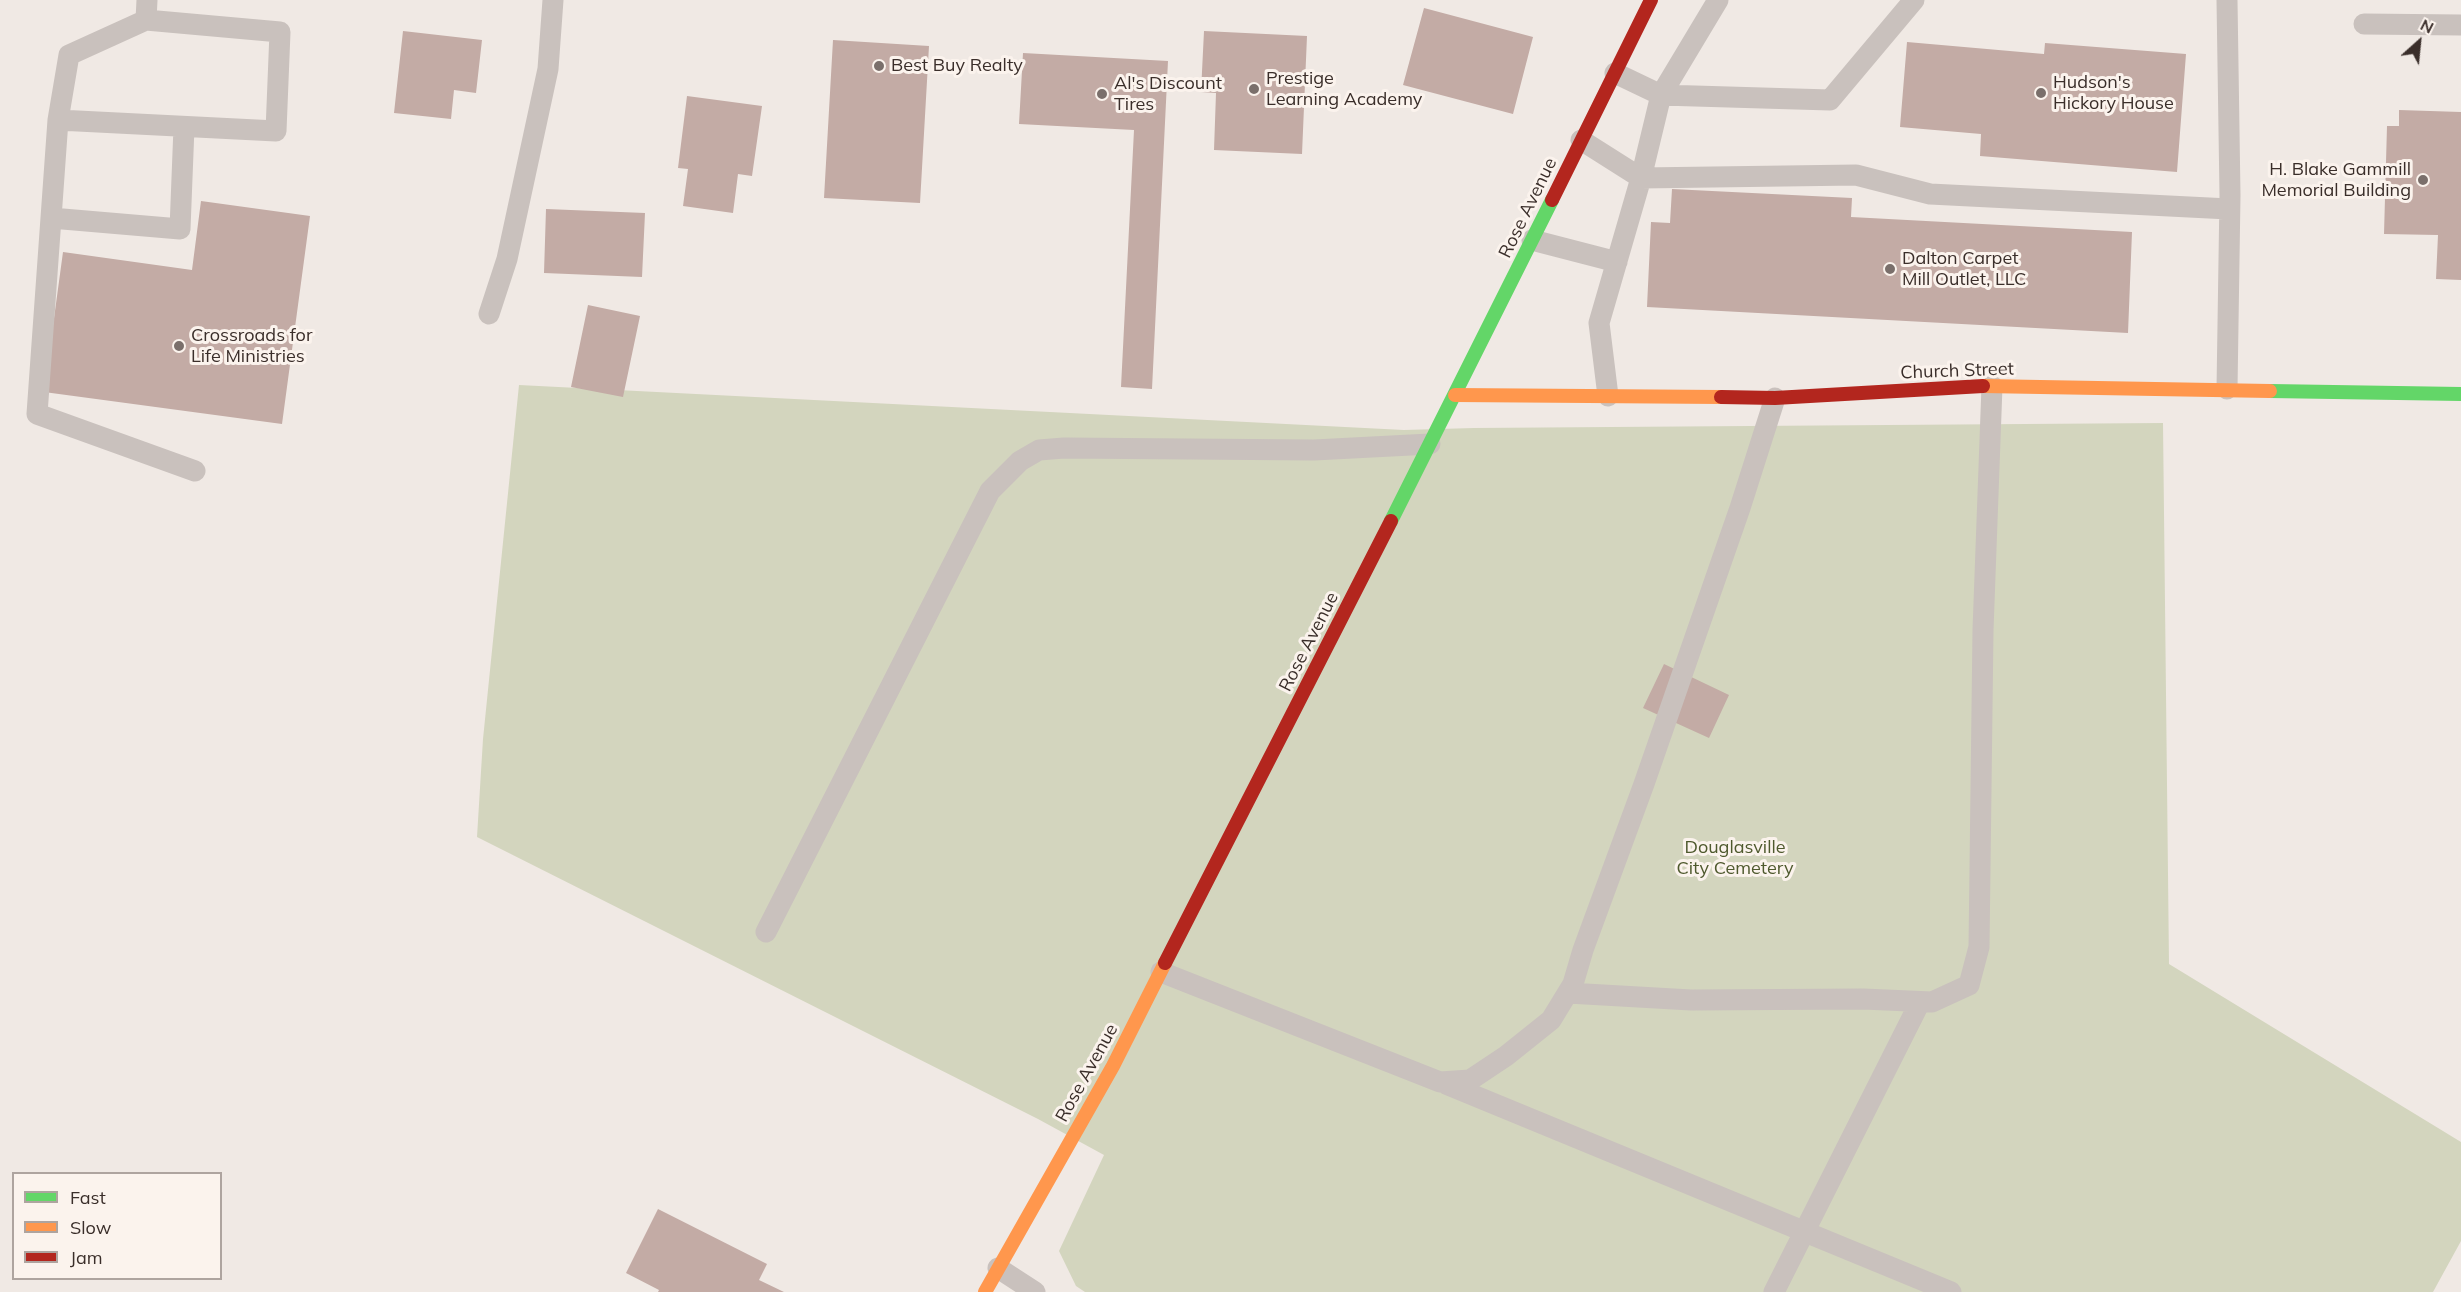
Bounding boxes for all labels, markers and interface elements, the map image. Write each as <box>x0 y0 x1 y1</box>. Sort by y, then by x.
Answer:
north arrow <box>2389 12 2449 72</box>
text: N <box>2417 14 2437 38</box>
place label: Best Buy Realty <box>891 55 1023 77</box>
marker: Best Buy Realty <box>872 59 886 73</box>
place label: Prestige Learning Academy <box>1266 68 1422 110</box>
place label: Hudson's Hickory House <box>2053 72 2174 115</box>
place label: Al's Discount Tires <box>1114 73 1222 116</box>
marker: Prestige Learning Academy <box>1247 82 1261 96</box>
marker: Hudson's Hickory House <box>2034 86 2048 100</box>
marker: Al's Discount Tires <box>1095 87 1109 101</box>
street label: Rose Avenue <box>1494 154 1562 262</box>
place label: H. Blake Gammill Memorial Building <box>2261 159 2411 201</box>
marker: H. Blake Gammill Memorial Building <box>2416 173 2430 187</box>
place label: Dalton Carpet Mill Outlet, LLC <box>1902 248 2026 290</box>
marker: Dalton Carpet Mill Outlet, LLC <box>1883 262 1897 276</box>
place label: Crossroads for Life Ministries <box>191 325 312 368</box>
marker: Crossroads for Life Ministries <box>172 339 186 353</box>
street label: Church Street <box>1900 358 2014 384</box>
street label: Rose Avenue <box>1275 589 1343 695</box>
park label: Douglasville City Cemetery <box>1677 837 1793 880</box>
street label: Rose Avenue <box>1051 1020 1123 1126</box>
legend <box>12 1172 222 1280</box>
text: Fast <box>70 1186 106 1209</box>
text: Slow <box>70 1216 111 1239</box>
text: Jam <box>70 1246 103 1269</box>

